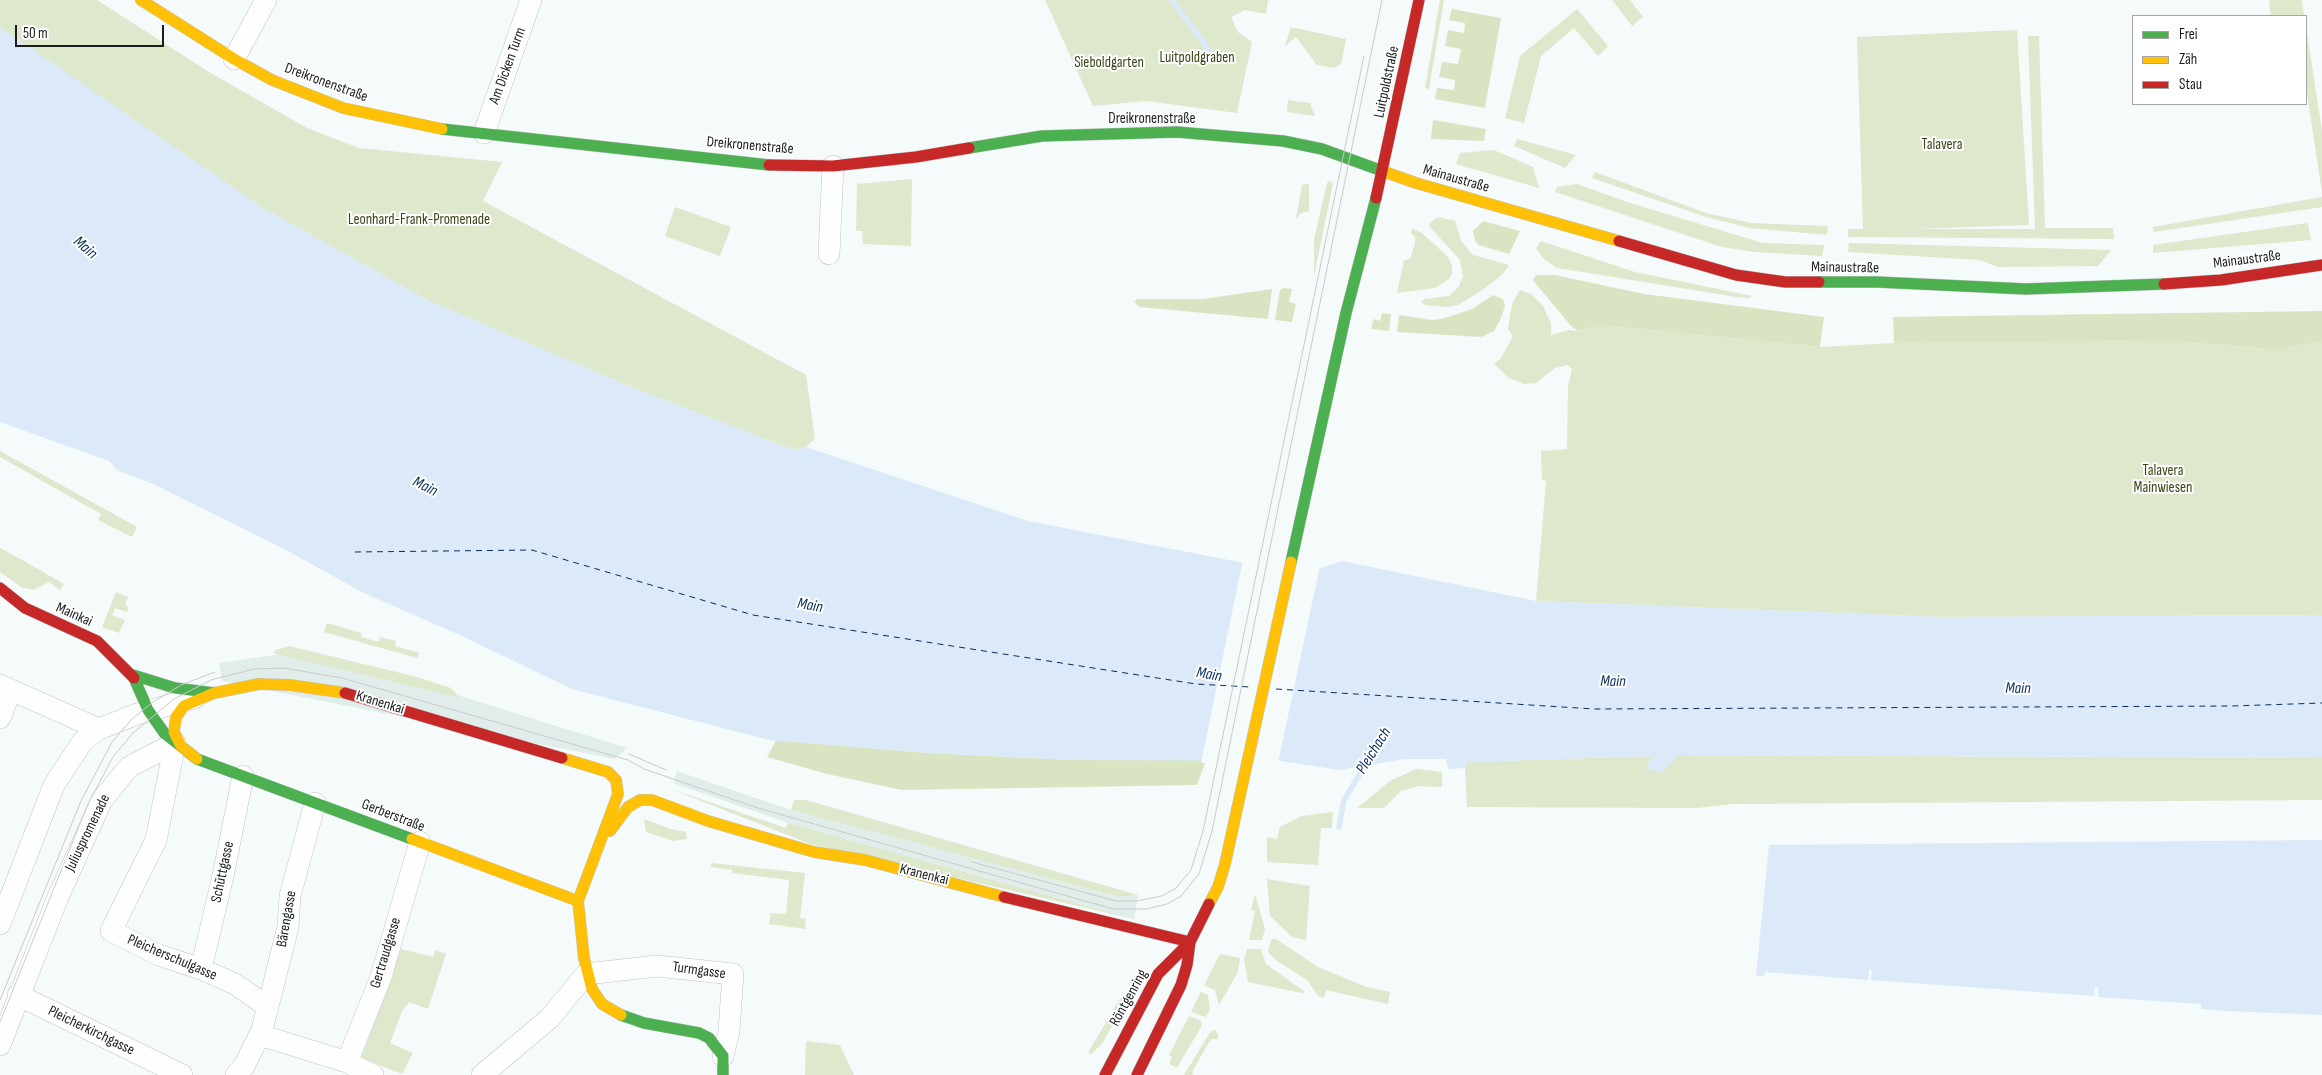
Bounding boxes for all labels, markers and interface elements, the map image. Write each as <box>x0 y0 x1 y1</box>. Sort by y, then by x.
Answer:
scale bar <box>18 15 166 47</box>
legend <box>2132 15 2307 105</box>
text: 50 m <box>23 24 48 43</box>
street label: Am Dicken Turm <box>486 25 530 107</box>
text: Frei <box>2179 25 2198 44</box>
street label: Luitpoldstraße <box>1371 45 1403 119</box>
park label: Luitpoldgraben <box>1159 49 1235 67</box>
text: Zäh <box>2179 50 2197 69</box>
park label: Sieboldgarten <box>1074 54 1144 72</box>
street label: Dreikronenstraße <box>282 60 370 106</box>
text: Stau <box>2179 75 2202 94</box>
street label: Dreikronenstraße <box>1108 110 1196 128</box>
street label: Dreikronenstraße <box>706 133 794 159</box>
park label: Talavera <box>1922 136 1962 154</box>
street label: Mainaustraße <box>1421 161 1491 197</box>
park label: Leonhard-Frank-Promenade <box>348 211 490 229</box>
water label: Main <box>69 232 101 264</box>
street label: Mainaustraße <box>2212 247 2282 273</box>
street label: Mainaustraße <box>1811 258 1879 278</box>
park label: Talavera Mainwiesen <box>2134 462 2192 497</box>
water label: Main <box>409 473 441 501</box>
water label: Main <box>796 594 824 618</box>
street label: Mainkai <box>53 599 95 631</box>
water label: Main <box>1195 663 1223 687</box>
water label: Main <box>1600 672 1626 692</box>
water label: Main <box>2005 679 2031 699</box>
street label: Kranenkai <box>354 687 406 719</box>
water label: Pleichach <box>1352 724 1396 778</box>
street label: Juliuspromenade <box>62 792 114 874</box>
street label: Gerberstraße <box>359 796 427 836</box>
street label: Schüttgasse <box>208 840 238 904</box>
street label: Kranenkai <box>898 860 950 890</box>
street label: Bärengasse <box>273 889 301 949</box>
street label: Gertraudgasse <box>367 915 405 991</box>
street label: Pleicherschulgasse <box>125 931 219 985</box>
street label: Turmgasse <box>671 958 727 984</box>
street label: Röntgenring <box>1106 967 1152 1029</box>
street label: Pleicherkirchgasse <box>45 1002 137 1060</box>

